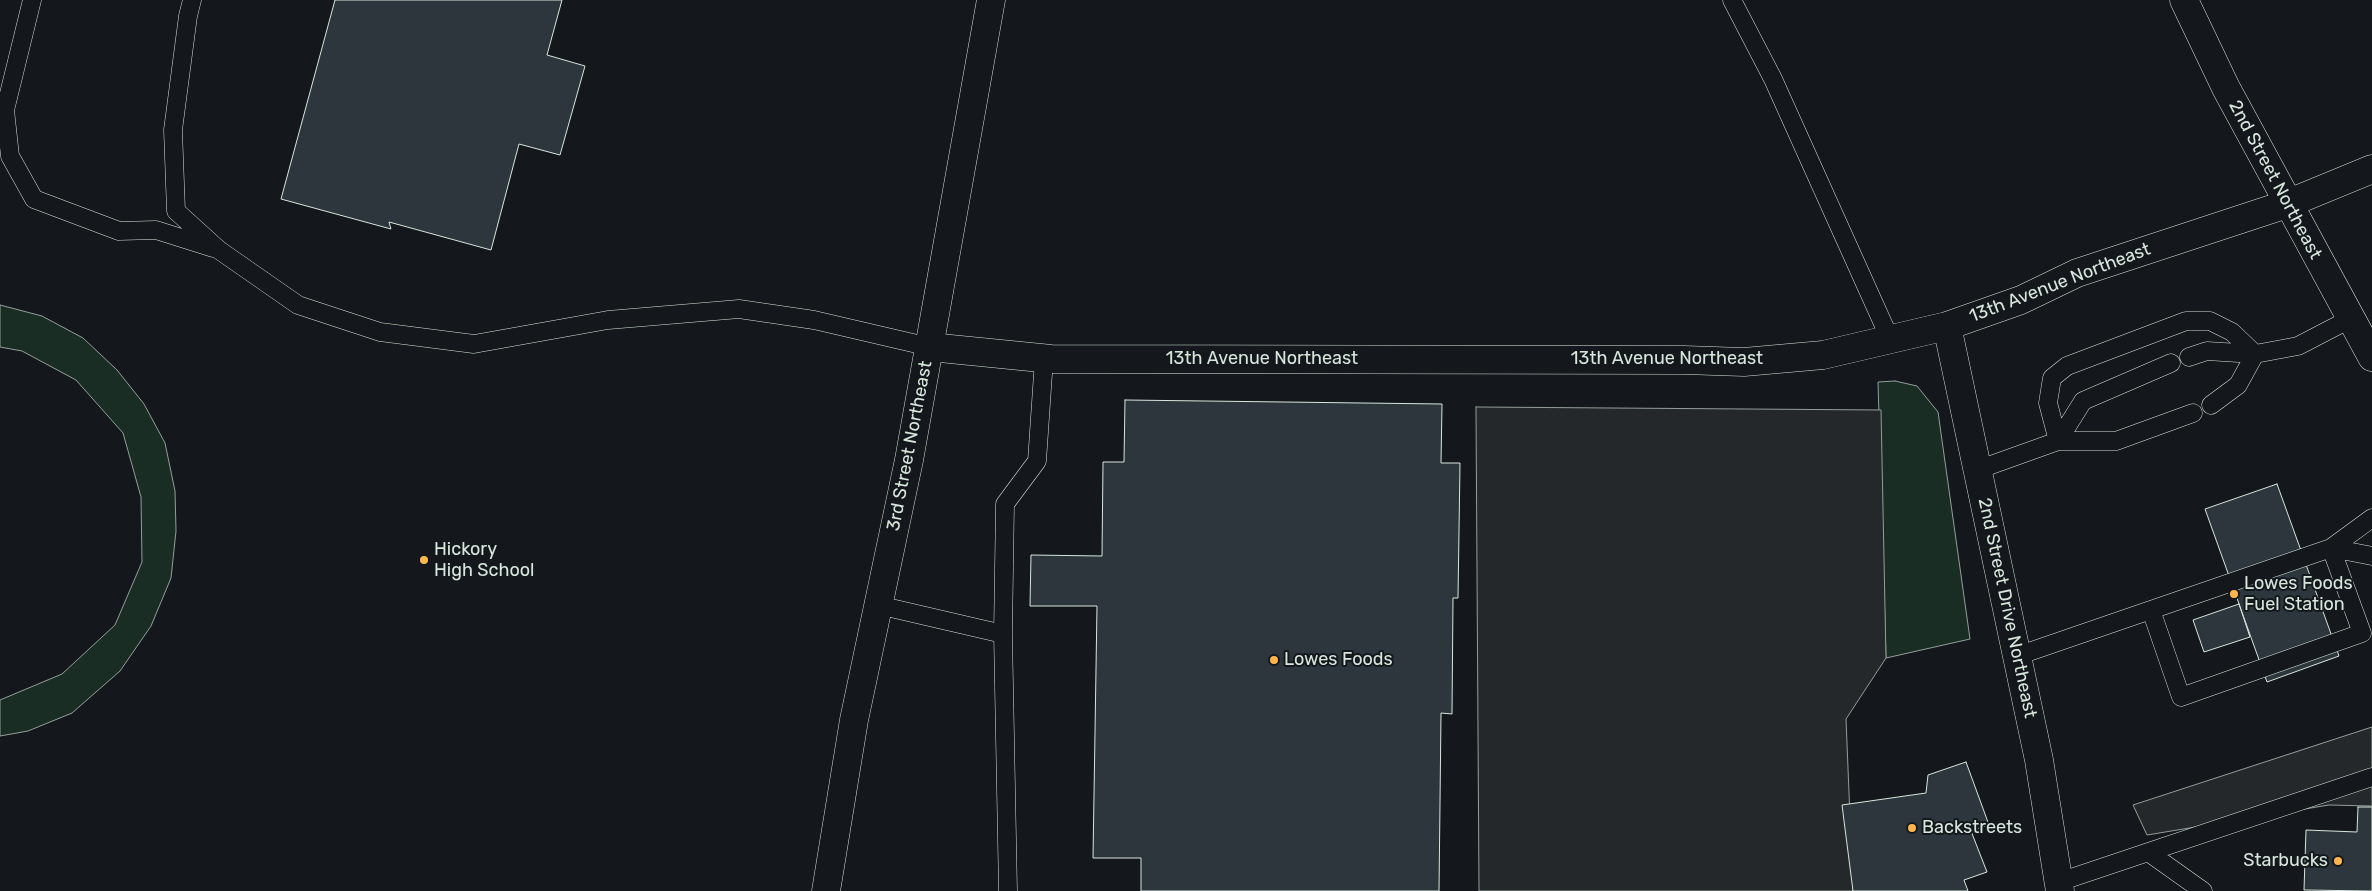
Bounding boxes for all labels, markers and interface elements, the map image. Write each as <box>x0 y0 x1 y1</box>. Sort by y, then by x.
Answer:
street label: 2nd Street Northeast <box>2224 97 2326 263</box>
street label: 13th Avenue Northeast <box>1966 238 2154 328</box>
street label: 13th Avenue Northeast <box>1166 348 1358 370</box>
street label: 13th Avenue Northeast <box>1571 348 1763 370</box>
street label: 3rd Street Northeast <box>883 359 937 533</box>
street label: 2nd Street Drive Northeast <box>1973 496 2041 720</box>
place label: Hickory High School <box>434 539 534 582</box>
marker: Hickory High School <box>418 554 430 566</box>
place label: Lowes Foods Fuel Station <box>2244 573 2353 616</box>
marker: Lowes Foods Fuel Station <box>2228 588 2240 600</box>
place label: Lowes Foods <box>1284 649 1393 671</box>
marker: Lowes Foods <box>1268 654 1280 666</box>
place label: Backstreets <box>1922 817 2022 839</box>
marker: Backstreets <box>1906 822 1918 834</box>
place label: Starbucks <box>2243 850 2328 872</box>
marker: Starbucks <box>2332 855 2344 867</box>

